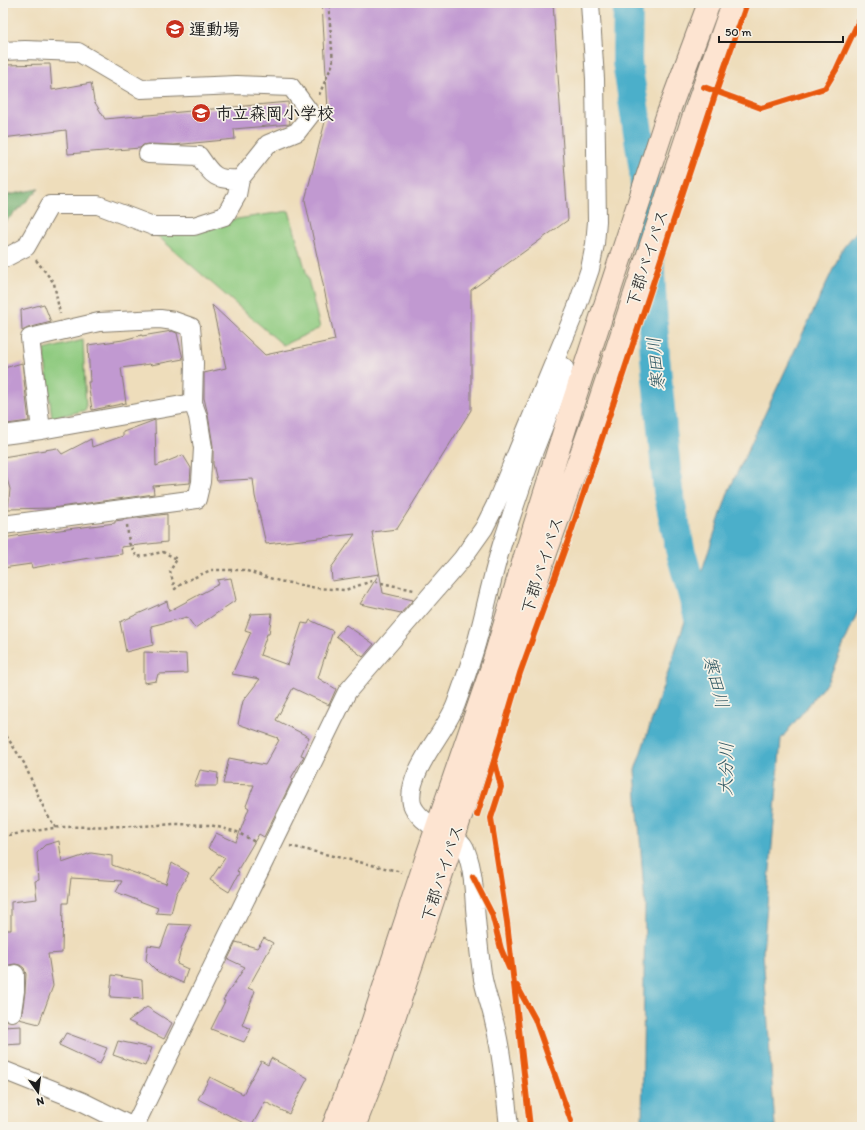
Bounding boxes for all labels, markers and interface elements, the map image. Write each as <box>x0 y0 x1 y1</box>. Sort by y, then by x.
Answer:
school or university icon: 運動場 <box>164 18 186 40</box>
scale bar <box>719 18 843 44</box>
place label: 運動場 <box>189 19 240 39</box>
text: 50 m <box>725 25 751 39</box>
school or university icon: 市立森岡小学校 <box>190 102 212 124</box>
place label: 市立森岡小学校 <box>215 103 334 123</box>
street label: 下郡バイパス <box>622 207 672 309</box>
water label: 寒田川 <box>643 336 669 392</box>
street label: 下郡バイパス <box>517 514 567 616</box>
water label: 寒田川 <box>698 653 734 711</box>
water label: 大分川 <box>715 742 737 796</box>
street label: 下郡バイパス <box>417 822 467 924</box>
north arrow <box>18 1072 58 1112</box>
text: N <box>35 1094 45 1108</box>

